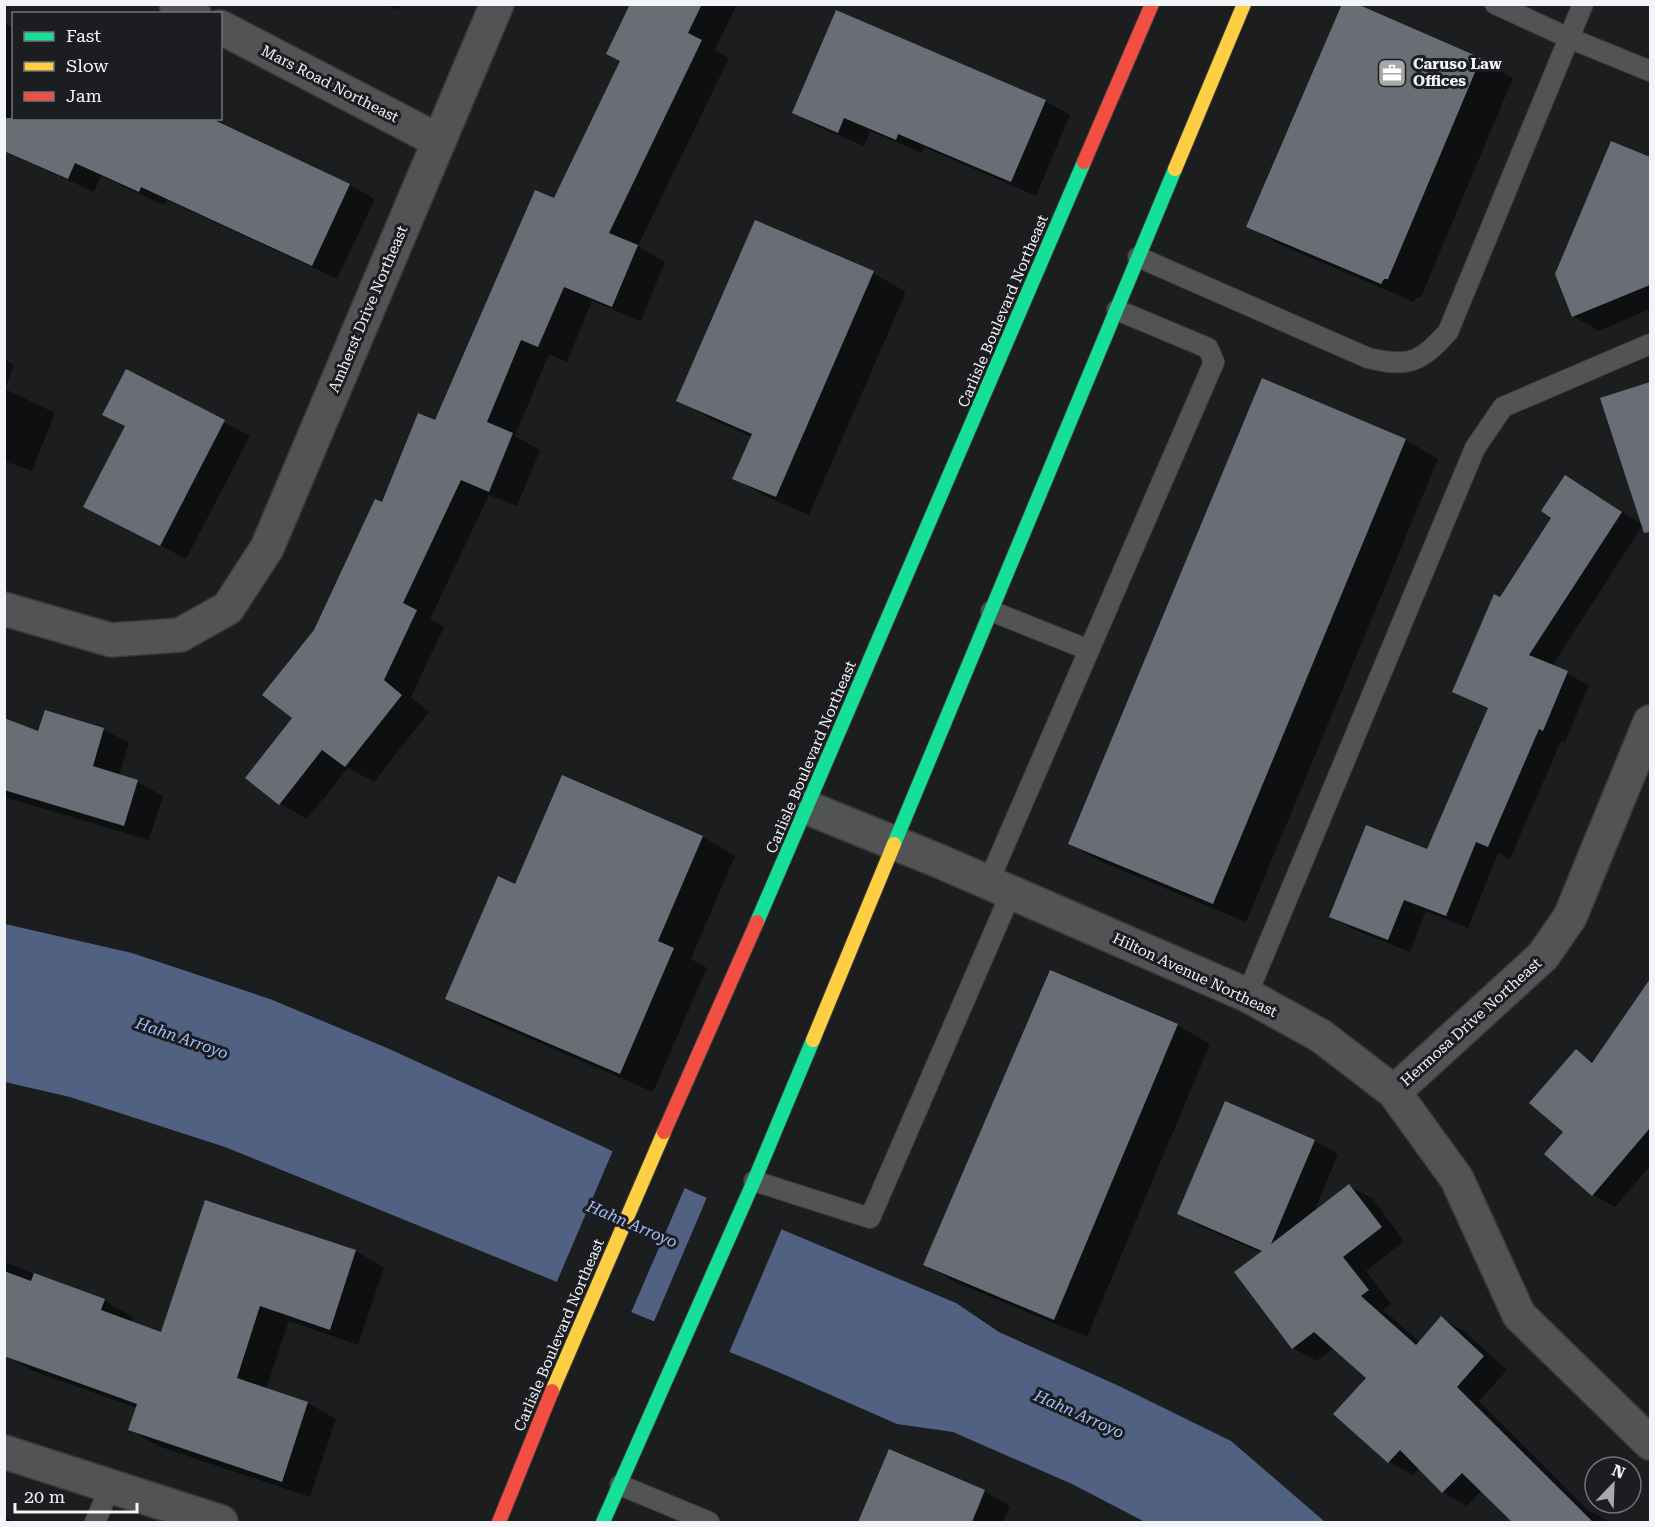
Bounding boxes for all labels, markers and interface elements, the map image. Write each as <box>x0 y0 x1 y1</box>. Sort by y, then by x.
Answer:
legend <box>12 12 222 120</box>
text: Fast <box>66 25 101 46</box>
street label: Mars Road Northeast <box>258 42 402 127</box>
text: Slow <box>66 55 108 76</box>
place label: Caruso Law Offices <box>1413 55 1502 90</box>
office icon: Caruso Law Offices <box>1376 57 1408 89</box>
text: Jam <box>66 85 102 106</box>
street label: Carlisle Boulevard Northeast <box>954 212 1052 410</box>
street label: Amherst Drive Northeast <box>325 223 411 395</box>
street label: Carlisle Boulevard Northeast <box>762 658 860 856</box>
street label: Hilton Avenue Northeast <box>1110 929 1280 1021</box>
street label: Hermosa Drive Northeast <box>1397 954 1545 1090</box>
water label: Hahn Arroyo <box>132 1013 231 1063</box>
water label: Hahn Arroyo <box>583 1196 680 1252</box>
street label: Carlisle Boulevard Northeast <box>510 1236 608 1434</box>
water label: Hahn Arroyo <box>1030 1385 1127 1442</box>
north arrow <box>1583 1455 1643 1515</box>
text: N <box>1609 1460 1628 1483</box>
scale bar <box>15 1476 136 1514</box>
text: 20 m <box>24 1486 65 1507</box>

